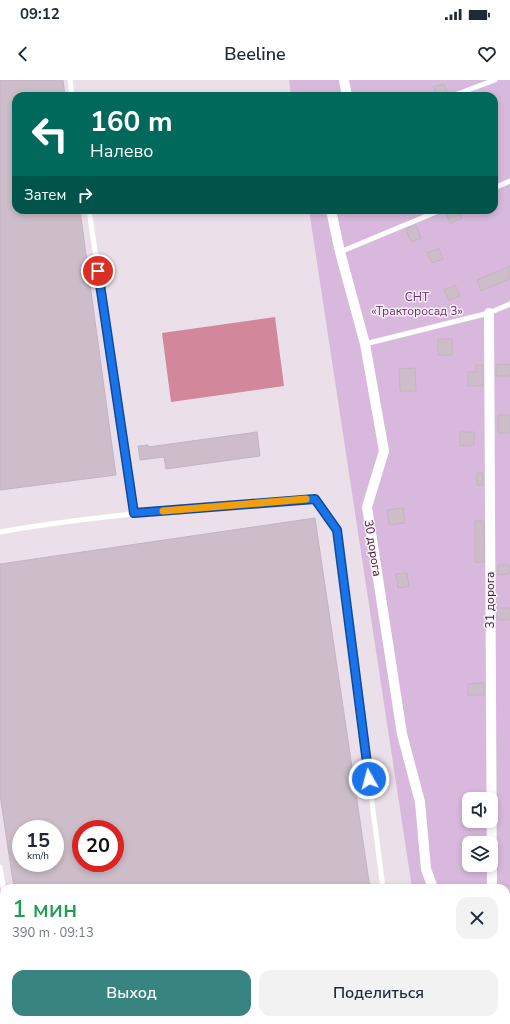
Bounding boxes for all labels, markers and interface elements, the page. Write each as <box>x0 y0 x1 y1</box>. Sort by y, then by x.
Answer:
text: 09:12 <box>20 4 60 24</box>
text: Beeline <box>224 42 286 66</box>
icon: back <box>12 43 34 65</box>
icon: heart <box>476 43 498 65</box>
text: 160 m <box>90 103 173 141</box>
icon: left <box>24 108 76 160</box>
text: Налево <box>90 139 154 163</box>
icon: right <box>74 184 96 206</box>
text: Затем <box>24 185 66 205</box>
pin <box>81 254 115 288</box>
icon: arrive <box>87 260 109 282</box>
park label: СНТ «Тракторосад 3» <box>371 289 463 319</box>
street label: 30 дорога <box>361 519 385 577</box>
street label: 31 дорога <box>482 572 498 628</box>
position arrow <box>348 758 390 800</box>
map controls <box>462 792 498 872</box>
button: sound <box>462 792 498 828</box>
speed limit sign: 20 <box>72 820 124 872</box>
text: 15 <box>26 827 50 854</box>
button: layers <box>462 836 498 872</box>
text: km/h <box>27 849 49 863</box>
text: 1 мин <box>12 893 77 925</box>
button: close <box>456 897 498 939</box>
text: 390 m · 09:13 <box>12 924 94 942</box>
button: Выход <box>12 970 251 1016</box>
button: Поделиться <box>259 970 498 1016</box>

